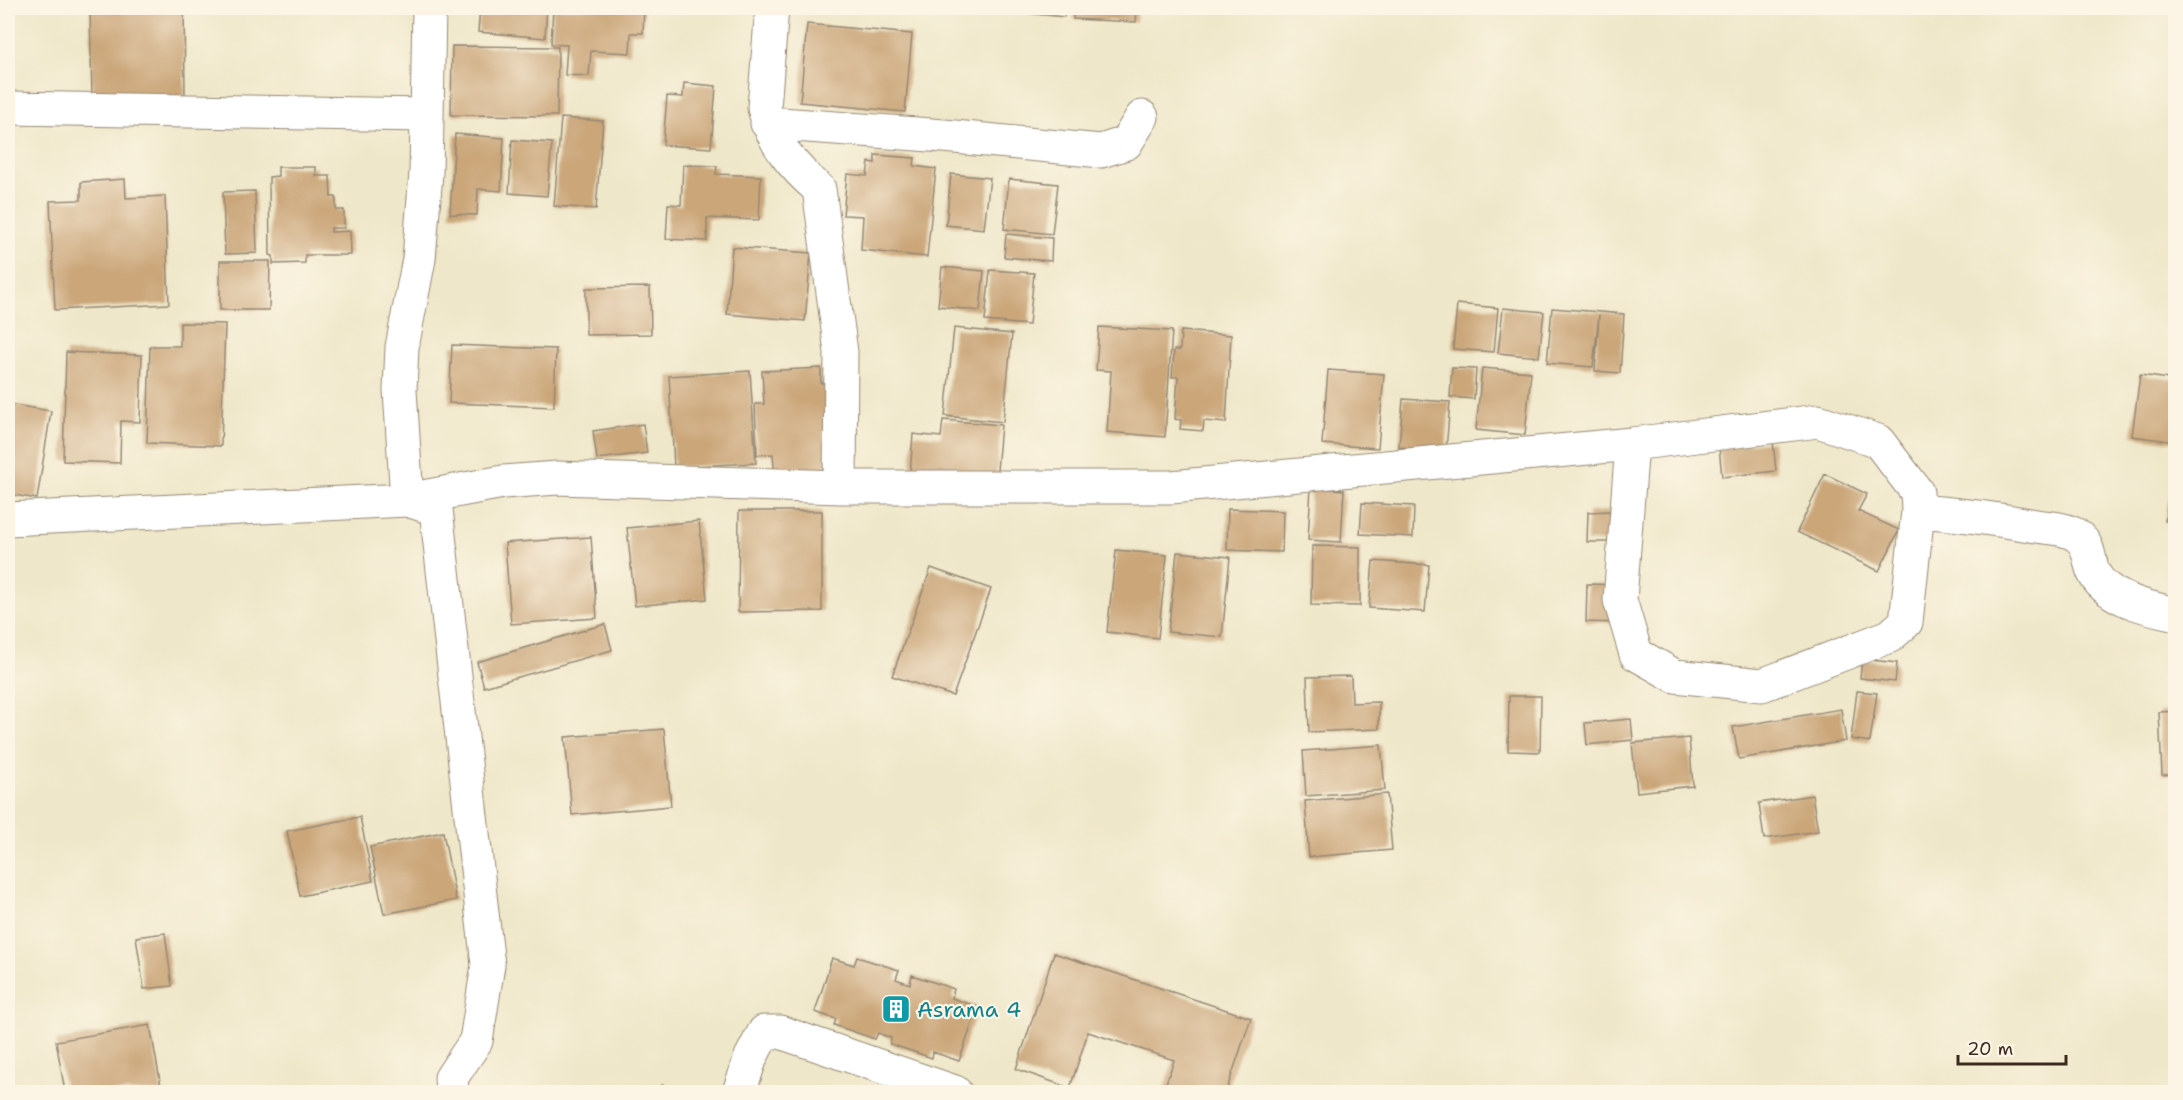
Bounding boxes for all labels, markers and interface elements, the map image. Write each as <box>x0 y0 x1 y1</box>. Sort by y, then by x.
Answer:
building icon: Asrama 4 <box>880 993 912 1025</box>
place label: Asrama 4 <box>917 995 1021 1024</box>
scale bar <box>1958 1028 2066 1066</box>
text: 20 m <box>1967 1037 2013 1061</box>

